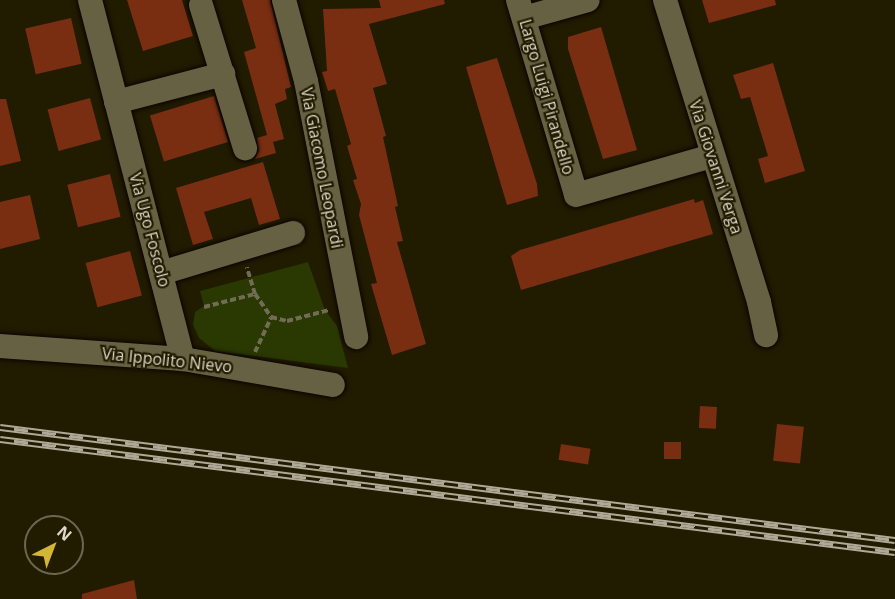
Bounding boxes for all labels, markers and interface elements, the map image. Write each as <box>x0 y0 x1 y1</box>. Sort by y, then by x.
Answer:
street label: Largo Luigi Pirandello <box>516 17 578 177</box>
street label: Via Giacomo Leopardi <box>297 86 347 250</box>
street label: Via Giovanni Verga <box>685 98 747 236</box>
street label: Via Ugo Foscolo <box>126 171 174 289</box>
street label: Via Ippolito Nievo <box>101 344 233 376</box>
north arrow <box>24 515 84 575</box>
text: N <box>53 521 77 546</box>

